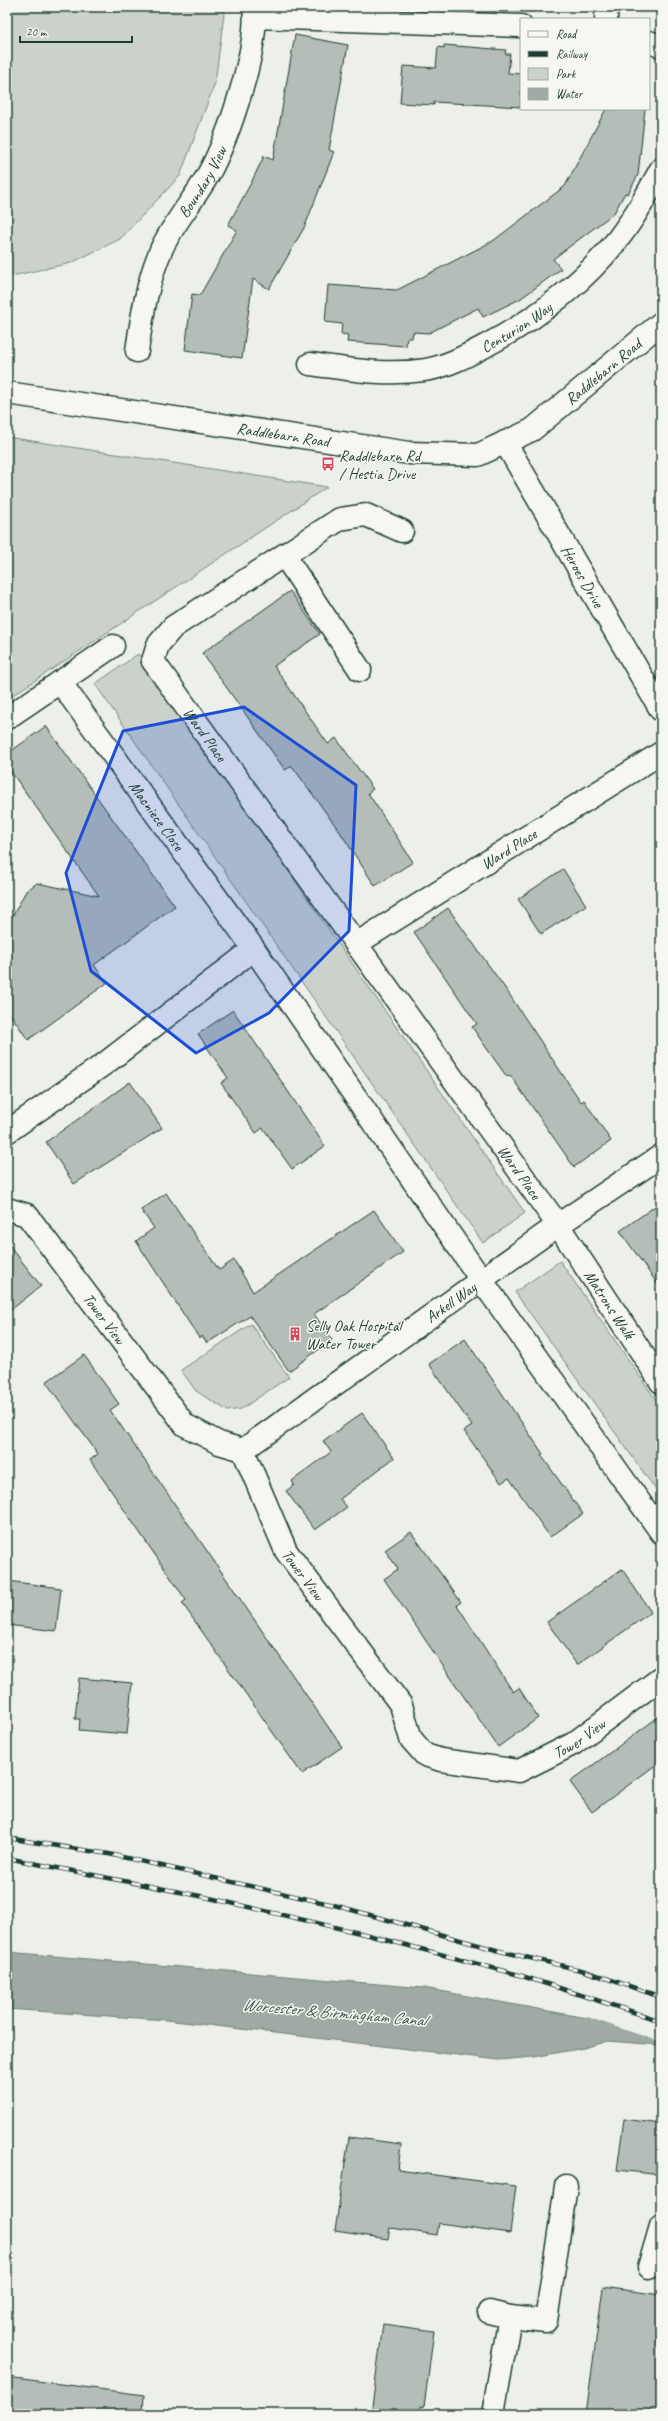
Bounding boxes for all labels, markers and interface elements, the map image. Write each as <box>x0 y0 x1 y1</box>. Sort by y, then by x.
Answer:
scale bar <box>20 18 132 44</box>
legend <box>520 18 650 110</box>
text: 20 m <box>26 24 48 40</box>
text: Road <box>556 26 578 42</box>
text: Railway <box>556 46 588 62</box>
text: Park <box>556 66 577 82</box>
text: Water <box>556 86 584 102</box>
street label: Boundary View <box>174 142 232 222</box>
street label: Centurion Way <box>478 297 557 357</box>
street label: Raddlebarn Road <box>561 333 648 409</box>
street label: Raddlebarn Road <box>235 418 333 452</box>
place label: Raddlebarn Rd / Hestia Drive <box>339 446 423 484</box>
bus stop icon: Raddlebarn Rd / Hestia Drive <box>320 456 336 472</box>
street label: Heroes Drive <box>556 542 609 613</box>
street label: Ward Place <box>178 704 232 767</box>
street label: Macniece Close <box>124 777 189 856</box>
street label: Ward Place <box>477 823 542 874</box>
street label: Ward Place <box>493 1141 546 1205</box>
street label: Matrons Walk <box>579 1266 640 1344</box>
street label: Arkell Way <box>422 1277 482 1327</box>
street label: Tower View <box>78 1289 131 1350</box>
place label: Selly Oak Hospital Water Tower <box>306 1316 404 1354</box>
building icon: Selly Oak Hospital Water Tower <box>287 1326 303 1342</box>
street label: Tower View <box>277 1545 329 1606</box>
street label: Tower View <box>550 1713 611 1763</box>
water label: Worcester & Birmingham Canal <box>242 1994 432 2031</box>

